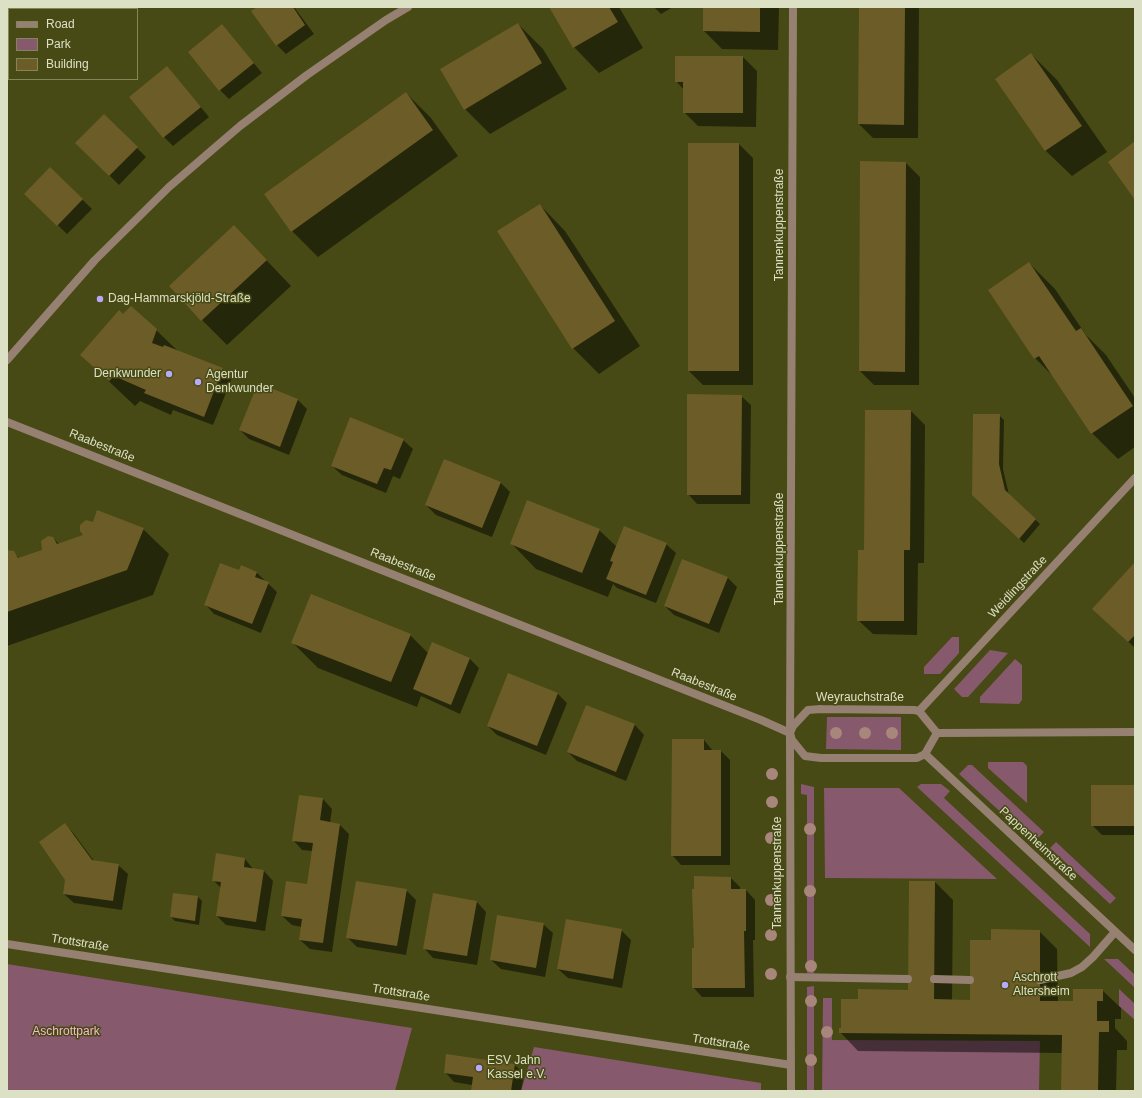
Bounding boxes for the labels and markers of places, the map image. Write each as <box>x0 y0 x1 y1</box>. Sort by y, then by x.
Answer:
place label: Dag-Hammarskjöld-Straße <box>108 292 251 306</box>
marker: Dag-Hammarskjöld-Straße <box>95 294 105 304</box>
place label: Denkwunder <box>94 367 161 381</box>
place label: Agentur Denkwunder <box>206 368 273 396</box>
marker: Denkwunder <box>164 369 174 379</box>
marker: Agentur Denkwunder <box>193 377 203 387</box>
place label: Aschrott Altersheim <box>1013 971 1070 999</box>
marker: Aschrott Altersheim <box>1000 980 1010 990</box>
place label: ESV Jahn Kassel e.V. <box>487 1054 547 1082</box>
marker: ESV Jahn Kassel e.V. <box>474 1063 484 1073</box>

